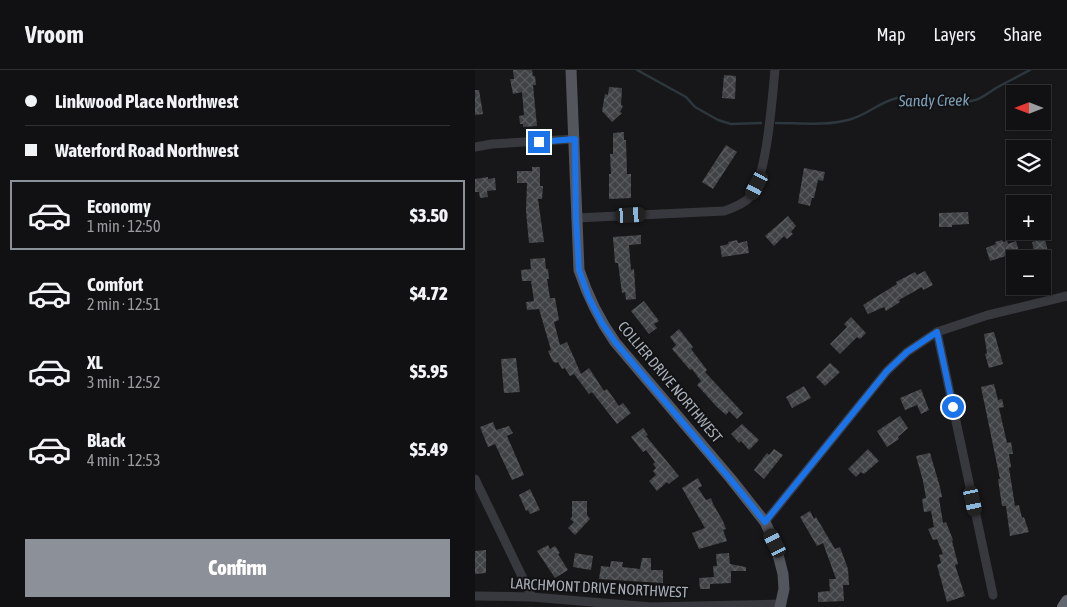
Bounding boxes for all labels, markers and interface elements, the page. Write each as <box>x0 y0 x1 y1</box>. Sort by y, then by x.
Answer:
text: Vroom <box>25 21 84 48</box>
text: Map <box>876 24 905 45</box>
text: Layers <box>933 24 976 45</box>
text: Share <box>1004 24 1042 45</box>
north arrow <box>1006 85 1051 130</box>
map controls <box>1006 85 1051 295</box>
text: Linkwood Place Northwest <box>55 90 239 112</box>
water label: Sandy Creek <box>897 90 971 111</box>
route end <box>528 131 550 153</box>
text: Waterford Road Northwest <box>55 139 239 161</box>
button: layers <box>1006 140 1051 185</box>
car <box>743 168 770 202</box>
icon: car <box>27 193 72 238</box>
text: Economy <box>87 195 151 217</box>
button: + <box>1006 195 1051 240</box>
text: $3.50 <box>410 204 448 226</box>
car <box>615 207 646 223</box>
text: 1 min · 12:50 <box>87 217 160 235</box>
button: − <box>1006 250 1051 295</box>
icon: car <box>27 271 72 316</box>
text: Comfort <box>87 273 143 295</box>
text: $4.72 <box>410 282 448 304</box>
text: 2 min · 12:51 <box>87 295 160 313</box>
street label: COLLIER DRIVE NORTHWEST <box>615 318 726 446</box>
icon: car <box>27 349 72 394</box>
text: XL <box>87 351 103 373</box>
text: $5.95 <box>410 360 448 382</box>
text: 3 min · 12:52 <box>87 373 160 391</box>
route start <box>942 396 964 418</box>
icon: car <box>27 427 72 472</box>
text: Black <box>87 429 125 451</box>
text: $5.49 <box>410 438 448 460</box>
text: 4 min · 12:53 <box>87 451 160 469</box>
car <box>962 485 983 517</box>
car <box>761 526 788 560</box>
button: Confirm <box>25 539 450 597</box>
street label: LARCHMONT DRIVE NORTHWEST <box>510 574 689 601</box>

